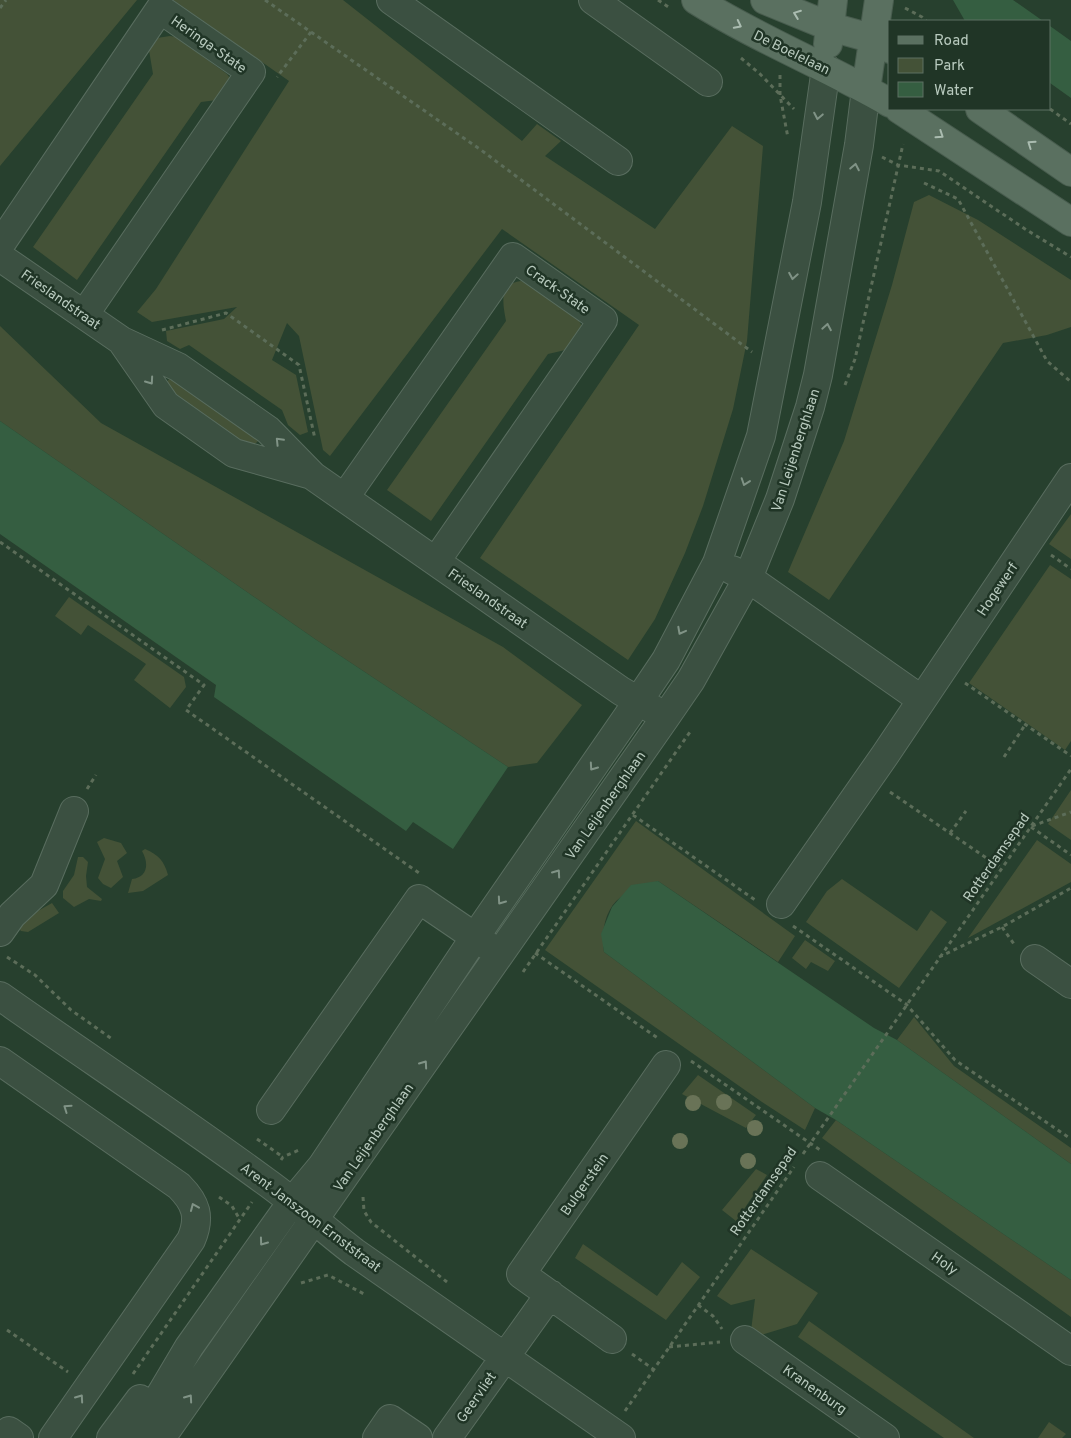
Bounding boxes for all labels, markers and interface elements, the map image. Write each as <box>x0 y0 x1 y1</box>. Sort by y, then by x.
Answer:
one-way arrow <box>793 10 802 21</box>
street label: Heringa-State <box>167 13 249 78</box>
one-way arrow <box>732 19 741 29</box>
legend <box>888 20 1051 110</box>
street label: De Boelelaan <box>750 28 832 79</box>
text: Road <box>934 32 969 51</box>
text: Park <box>934 57 965 76</box>
text: Water <box>934 82 974 101</box>
one-way arrow <box>813 111 824 120</box>
one-way arrow <box>934 129 943 139</box>
one-way arrow <box>1027 141 1037 150</box>
one-way arrow <box>849 163 859 172</box>
street label: Crack-State <box>522 262 593 319</box>
street label: Frieslandstraat <box>17 267 103 334</box>
one-way arrow <box>789 272 799 281</box>
one-way arrow <box>821 323 831 332</box>
one-way arrow <box>144 375 153 385</box>
street label: Van Leijenberghlaan <box>768 387 824 514</box>
one-way arrow <box>276 438 285 447</box>
one-way arrow <box>741 477 751 485</box>
street label: Hogewerf <box>974 560 1022 620</box>
street label: Frieslandstraat <box>444 566 530 633</box>
one-way arrow <box>677 625 687 634</box>
street label: Van Leijenberghlaan <box>562 748 650 863</box>
one-way arrow <box>590 761 599 771</box>
street label: Rotterdamsepad <box>960 810 1034 906</box>
one-way arrow <box>551 870 560 879</box>
one-way arrow <box>498 895 507 905</box>
one-way arrow <box>418 1060 427 1070</box>
street label: Van Leijenberghlaan <box>330 1080 418 1195</box>
one-way arrow <box>63 1105 73 1114</box>
street label: Rotterdamsepad <box>727 1144 801 1240</box>
street label: Bulgerstein <box>558 1150 613 1219</box>
street label: Arent Janszoon Ernststraat <box>237 1160 384 1277</box>
one-way arrow <box>190 1203 200 1212</box>
one-way arrow <box>260 1236 269 1245</box>
street label: Holy <box>928 1249 961 1279</box>
street label: Kranenburg <box>779 1362 850 1419</box>
street label: Geervliet <box>454 1369 501 1426</box>
one-way arrow <box>74 1394 83 1404</box>
one-way arrow <box>183 1394 192 1404</box>

